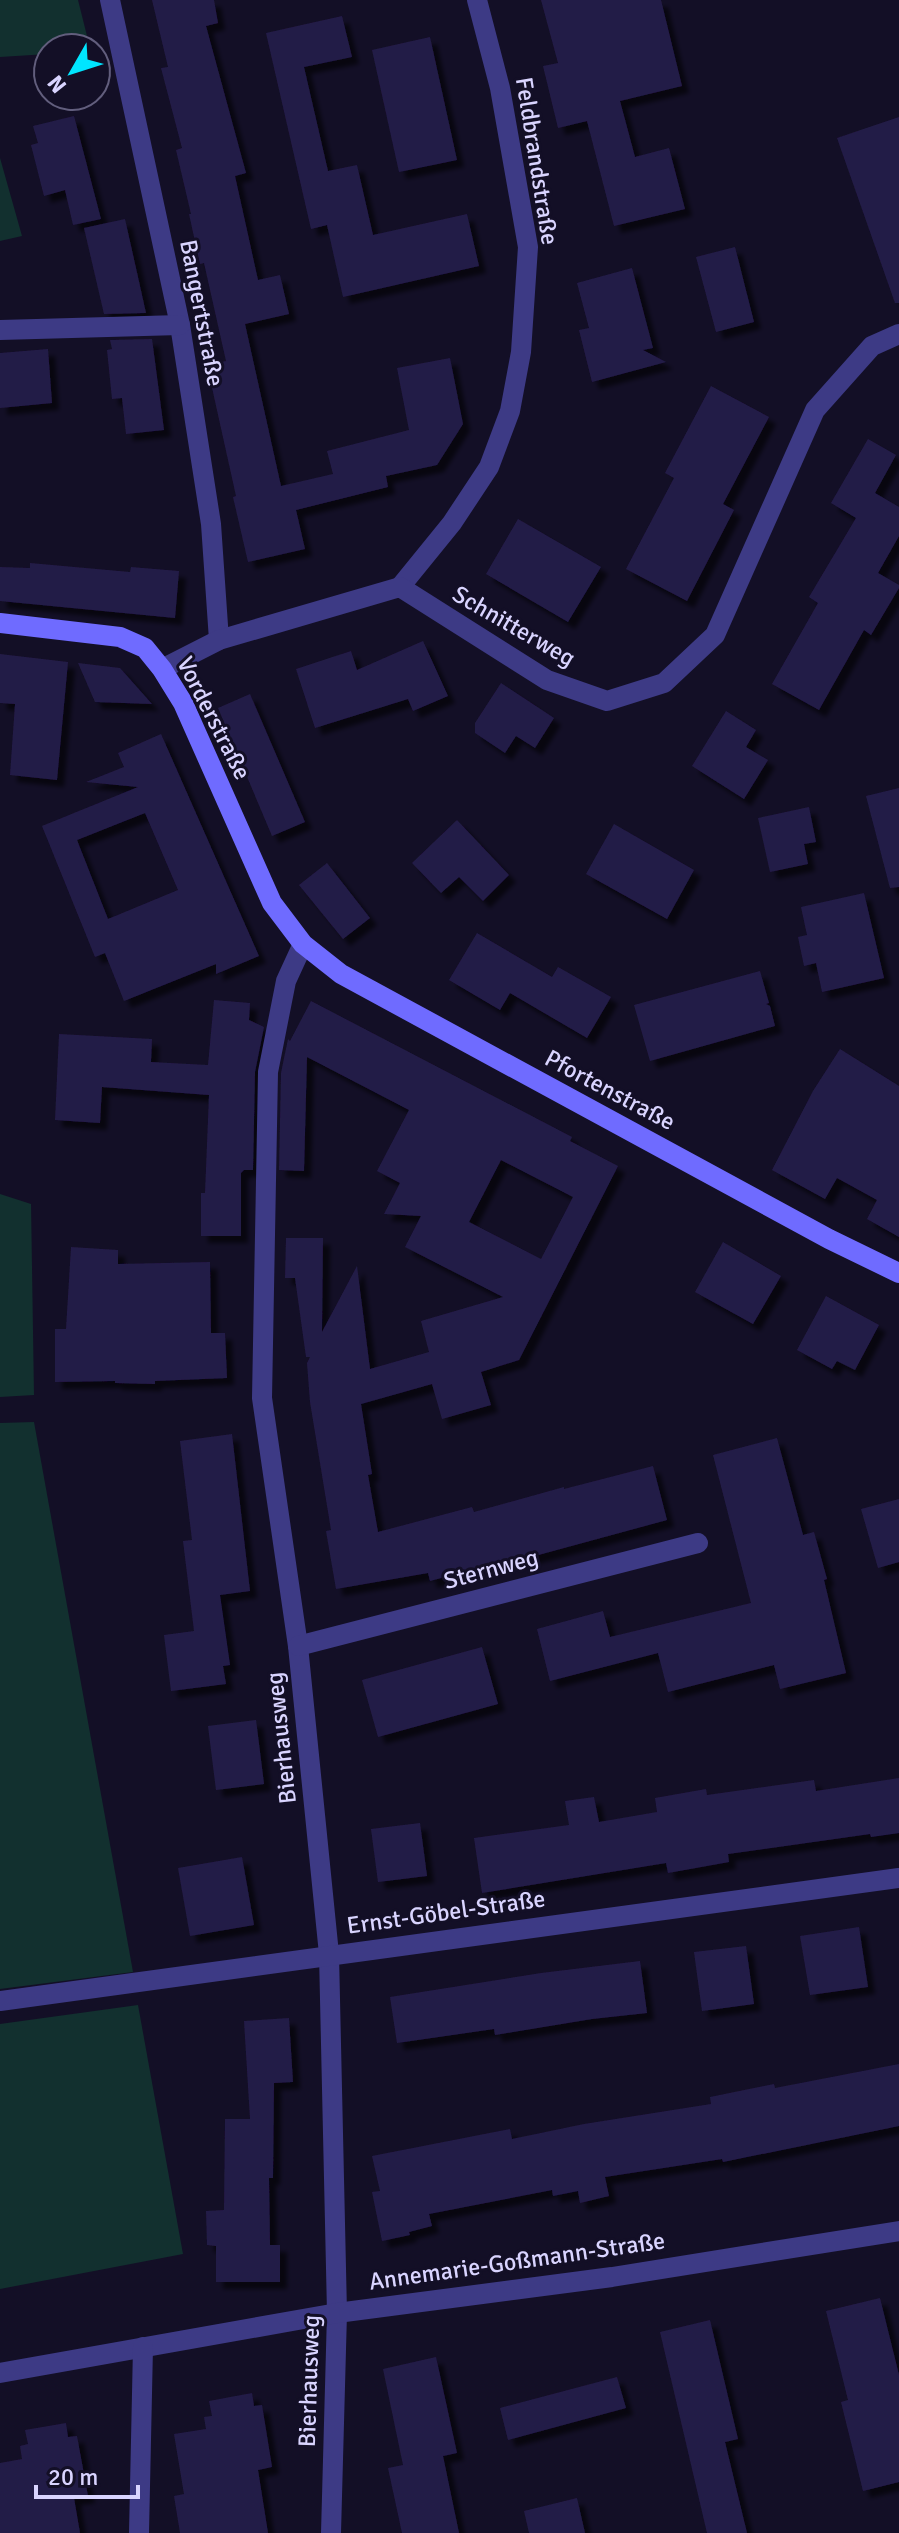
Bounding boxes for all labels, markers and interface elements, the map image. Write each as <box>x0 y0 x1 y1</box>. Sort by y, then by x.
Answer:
north arrow <box>32 32 112 112</box>
text: N <box>42 70 72 99</box>
street label: Feldbrandstraße <box>509 75 565 247</box>
street label: Bangertstraße <box>173 237 231 389</box>
street label: Schnitterweg <box>447 579 581 673</box>
street label: Vorderstraße <box>170 651 258 785</box>
street label: Pfortenstraße <box>540 1043 680 1137</box>
street label: Sternweg <box>440 1542 542 1596</box>
street label: Bierhausweg <box>259 1671 303 1805</box>
street label: Ernst-Göbel-Straße <box>345 1883 547 1941</box>
street label: Annemarie-Goßmann-Straße <box>367 2225 667 2297</box>
street label: Bierhausweg <box>292 2314 326 2448</box>
scale bar <box>36 2449 138 2499</box>
text: 20 m <box>48 2462 98 2492</box>

